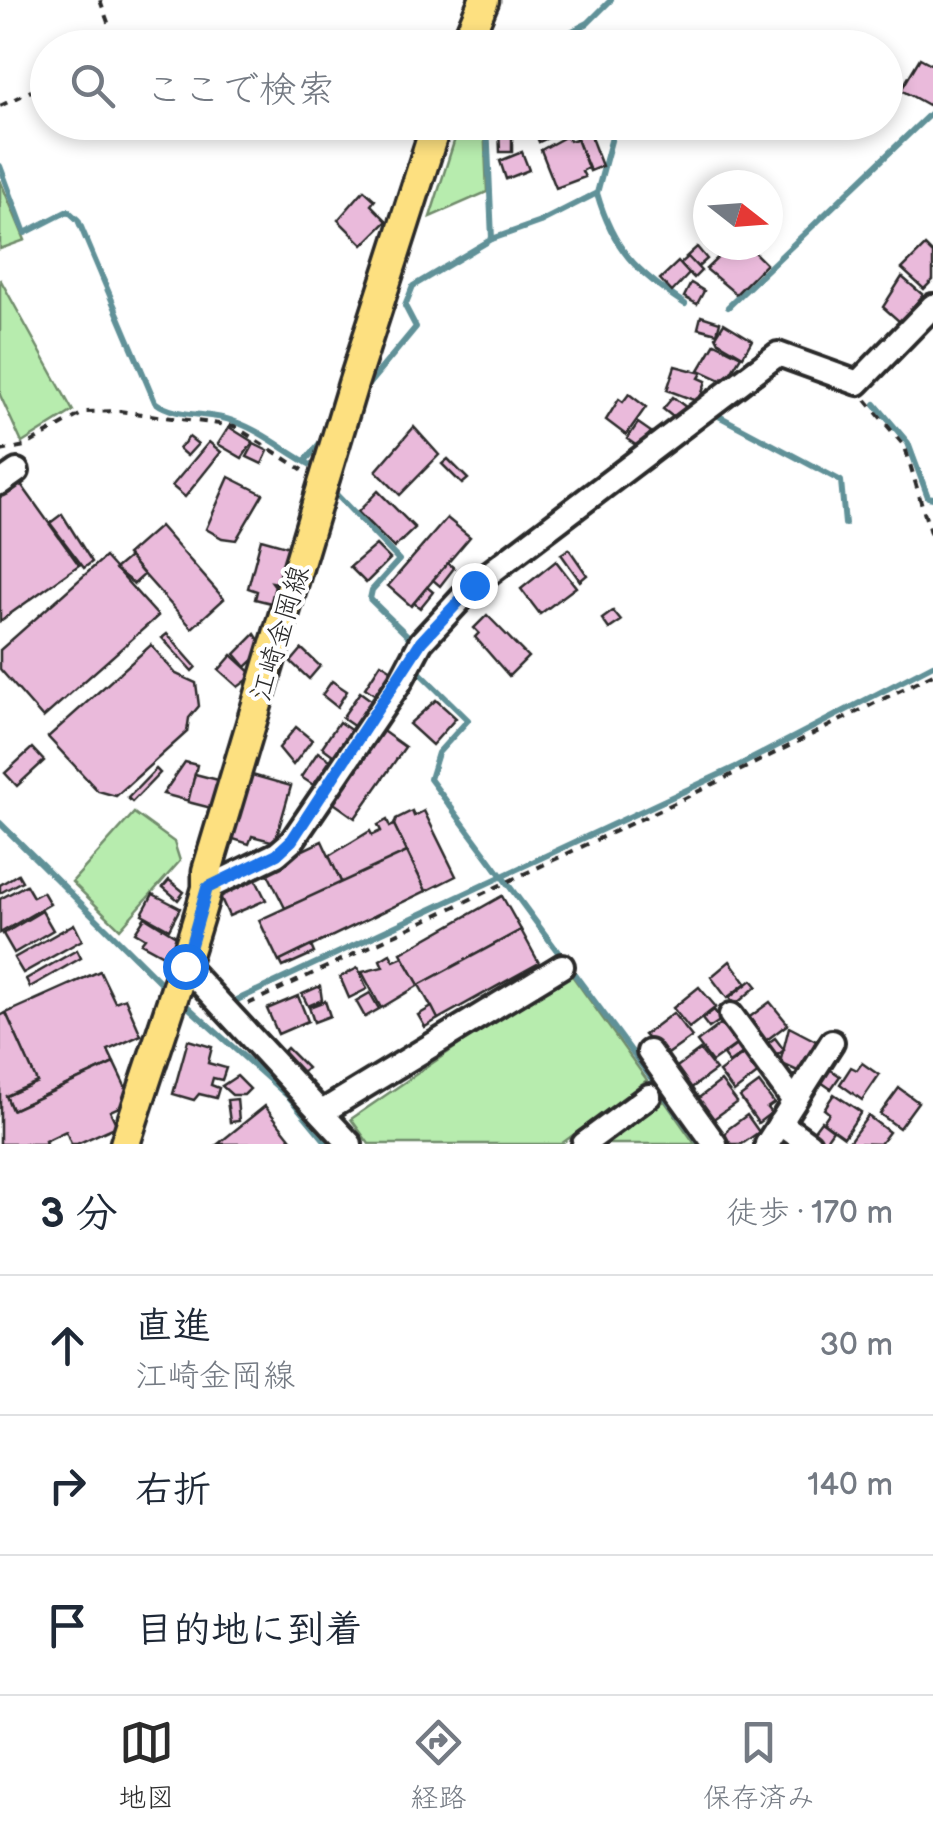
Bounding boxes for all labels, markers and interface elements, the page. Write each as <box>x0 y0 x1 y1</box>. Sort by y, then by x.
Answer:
search box <box>30 30 903 140</box>
icon: search <box>65 58 120 113</box>
text: ここで検索 <box>145 68 335 113</box>
north arrow <box>693 170 783 260</box>
street label: 江崎金岡線 <box>244 562 317 705</box>
route end <box>452 563 498 609</box>
route start <box>163 944 209 990</box>
text: 3 分 <box>40 1189 118 1240</box>
text: 徒歩 · 170 m <box>726 1194 893 1233</box>
text: 直進 <box>135 1304 211 1349</box>
icon: ahead <box>40 1318 95 1373</box>
text: 30 m <box>819 1326 893 1365</box>
text: 江崎金岡線 <box>135 1357 295 1396</box>
icon: right <box>40 1458 95 1513</box>
text: 140 m <box>807 1466 893 1505</box>
text: 右折 <box>135 1468 211 1513</box>
icon: arrive <box>40 1598 95 1653</box>
text: 目的地に到着 <box>135 1608 363 1653</box>
tab: 地図 <box>118 1715 174 1815</box>
tab: 経路 <box>410 1715 467 1815</box>
tab: 保存済み <box>703 1715 815 1815</box>

